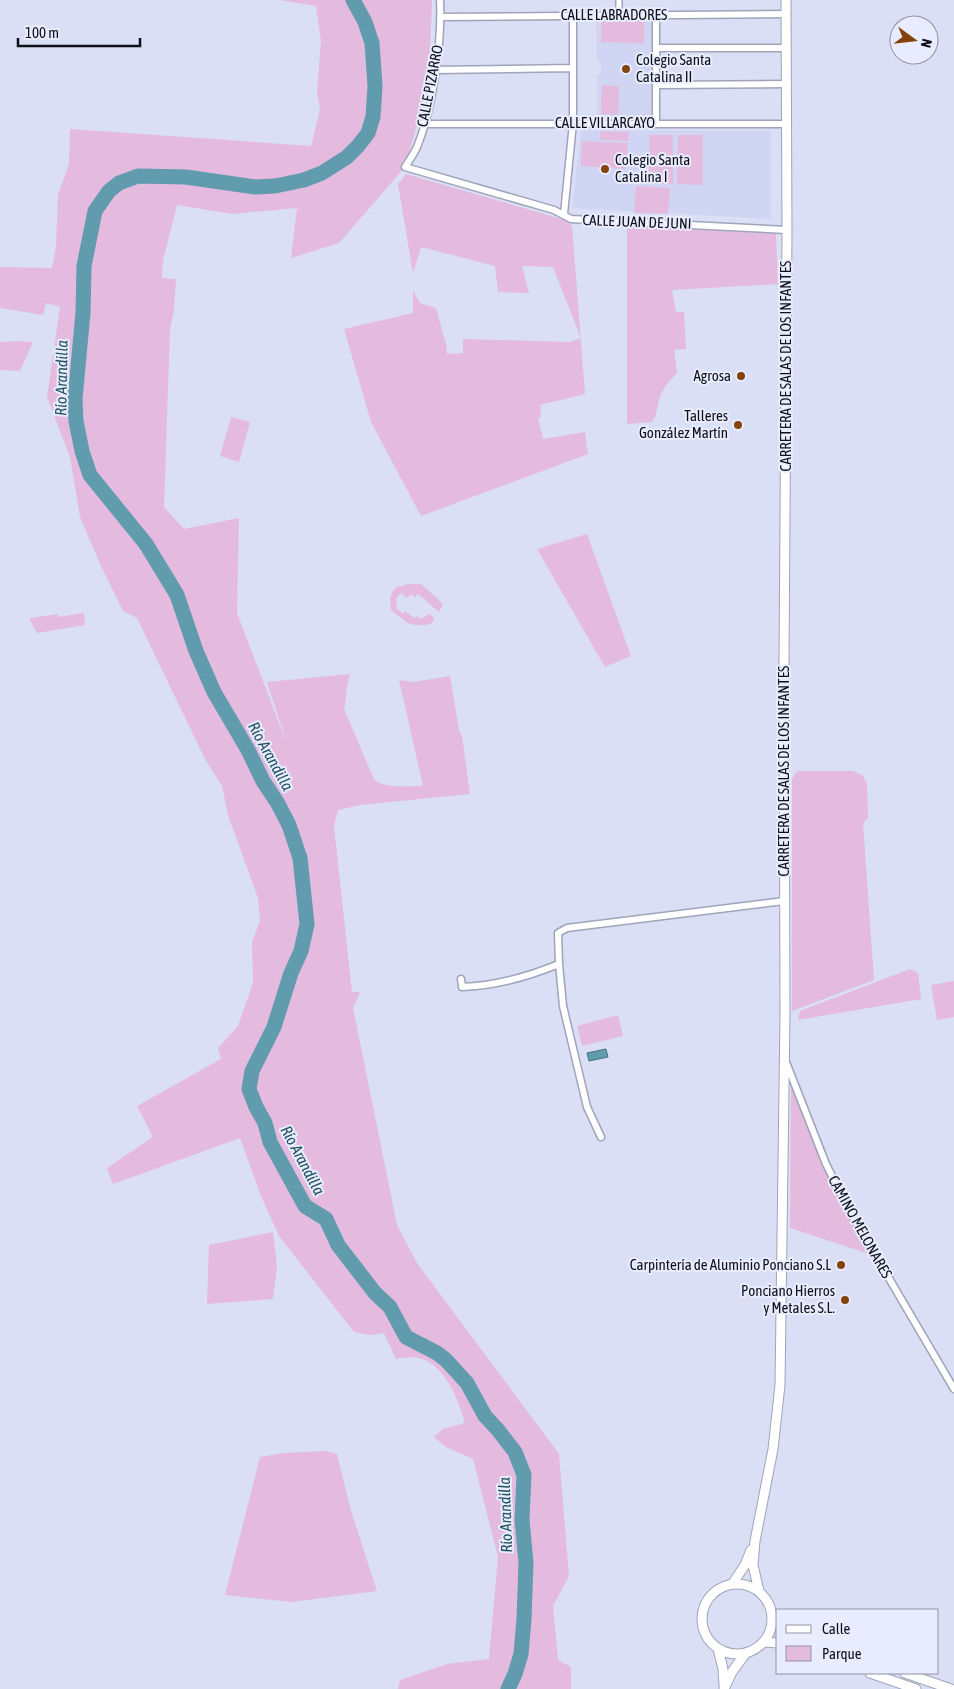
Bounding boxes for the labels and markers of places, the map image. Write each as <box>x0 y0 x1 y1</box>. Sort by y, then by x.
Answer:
place label: Colegio Santa Catalina II <box>636 51 711 85</box>
marker: Colegio Santa Catalina II <box>620 63 632 75</box>
place label: Colegio Santa Catalina I <box>615 151 690 185</box>
marker: Colegio Santa Catalina I <box>599 163 611 175</box>
place label: Agrosa <box>693 367 731 384</box>
marker: Agrosa <box>735 370 747 382</box>
place label: Talleres González Martín <box>639 407 728 441</box>
marker: Talleres González Martín <box>732 419 744 431</box>
place label: Carpintería de Aluminio Ponciano S.L <box>630 1256 831 1273</box>
marker: Carpintería de Aluminio Ponciano S.L <box>835 1259 847 1271</box>
place label: Ponciano Hierros y Metales S.L. <box>741 1282 835 1316</box>
marker: Ponciano Hierros y Metales S.L. <box>839 1294 851 1306</box>

